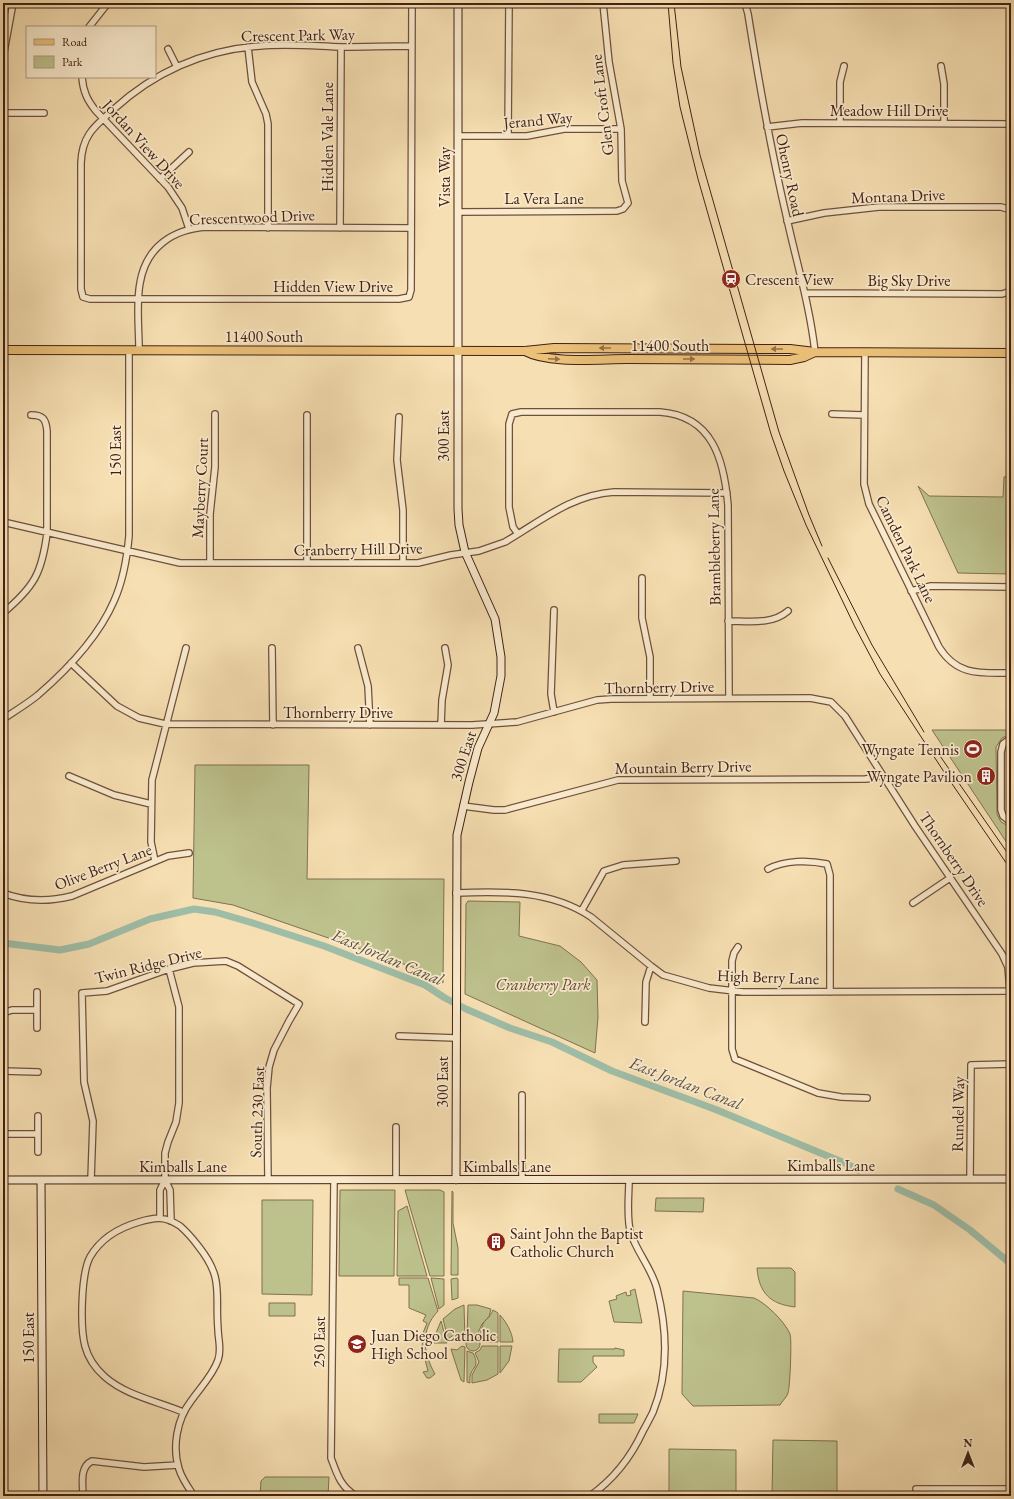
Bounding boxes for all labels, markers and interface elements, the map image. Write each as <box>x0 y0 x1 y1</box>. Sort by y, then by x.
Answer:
street label: Crescent Park Way <box>241 23 356 46</box>
legend <box>26 26 156 78</box>
text: Road <box>62 34 88 50</box>
street label: Glen Croft Lane <box>585 53 619 157</box>
text: Park <box>62 54 83 70</box>
street label: Hidden Vale Lane <box>317 82 338 192</box>
street label: Jordan View Drive <box>97 93 190 193</box>
street label: Meadow Hill Drive <box>830 100 948 121</box>
street label: Jerand Way <box>500 106 574 134</box>
street label: Ohenry Road <box>771 132 809 219</box>
street label: Vista Way <box>434 146 455 207</box>
street label: Montana Drive <box>851 184 945 208</box>
street label: La Vera Lane <box>504 188 584 209</box>
street label: Crescentwood Drive <box>189 204 315 230</box>
station icon: Crescent View <box>720 268 742 290</box>
place label: Crescent View <box>745 269 835 290</box>
street label: Big Sky Drive <box>868 270 950 291</box>
street label: Hidden View Drive <box>273 276 393 297</box>
street label: 11400 South <box>225 326 303 347</box>
street label: 11400 South <box>631 335 709 356</box>
one-way arrow <box>598 345 611 351</box>
one-way arrow <box>770 346 783 352</box>
one-way arrow <box>548 355 560 362</box>
one-way arrow <box>683 356 696 362</box>
street label: 300 East <box>433 410 454 462</box>
street label: 150 East <box>105 425 126 477</box>
street label: Mayberry Court <box>187 437 213 539</box>
street label: Brambleberry Lane <box>702 488 726 606</box>
street label: Camden Park Lane <box>871 492 941 606</box>
street label: Cranberry Hill Drive <box>293 537 423 561</box>
street label: Thornberry Drive <box>604 676 714 698</box>
street label: Thornberry Drive <box>283 702 393 723</box>
street label: 300 East <box>445 728 481 784</box>
sports icon: Wyngate Tennis <box>962 738 984 760</box>
place label: Wyngate Tennis <box>861 739 959 760</box>
street label: Mountain Berry Drive <box>615 755 751 779</box>
building icon: Wyngate Pavilion <box>975 765 997 787</box>
place label: Wyngate Pavilion <box>867 766 973 787</box>
street label: Thornberry Drive <box>914 807 994 911</box>
street label: Olive Berry Lane <box>51 839 155 895</box>
water label: East Jordan Canal <box>328 923 448 991</box>
street label: Twin Ridge Drive <box>92 942 204 988</box>
street label: High Berry Lane <box>717 965 819 989</box>
park label: Cranberry Park <box>496 974 591 995</box>
water label: East Jordan Canal <box>626 1051 746 1115</box>
street label: 300 East <box>432 1056 453 1108</box>
street label: South 230 East <box>245 1066 269 1158</box>
street label: Rundel Way <box>947 1075 969 1152</box>
street label: Kimballs Lane <box>787 1155 875 1176</box>
street label: Kimballs Lane <box>139 1156 227 1177</box>
street label: Kimballs Lane <box>463 1156 551 1177</box>
place label: Saint John the Baptist Catholic Church <box>510 1223 643 1262</box>
building icon: Saint John the Baptist Catholic Church <box>485 1231 507 1253</box>
street label: 150 East <box>18 1312 39 1364</box>
street label: 250 East <box>308 1316 330 1368</box>
place label: Juan Diego Catholic High School <box>369 1325 496 1364</box>
school or university icon: Juan Diego Catholic High School <box>346 1333 368 1355</box>
north arrow <box>948 1433 988 1473</box>
text: N <box>964 1436 973 1450</box>

